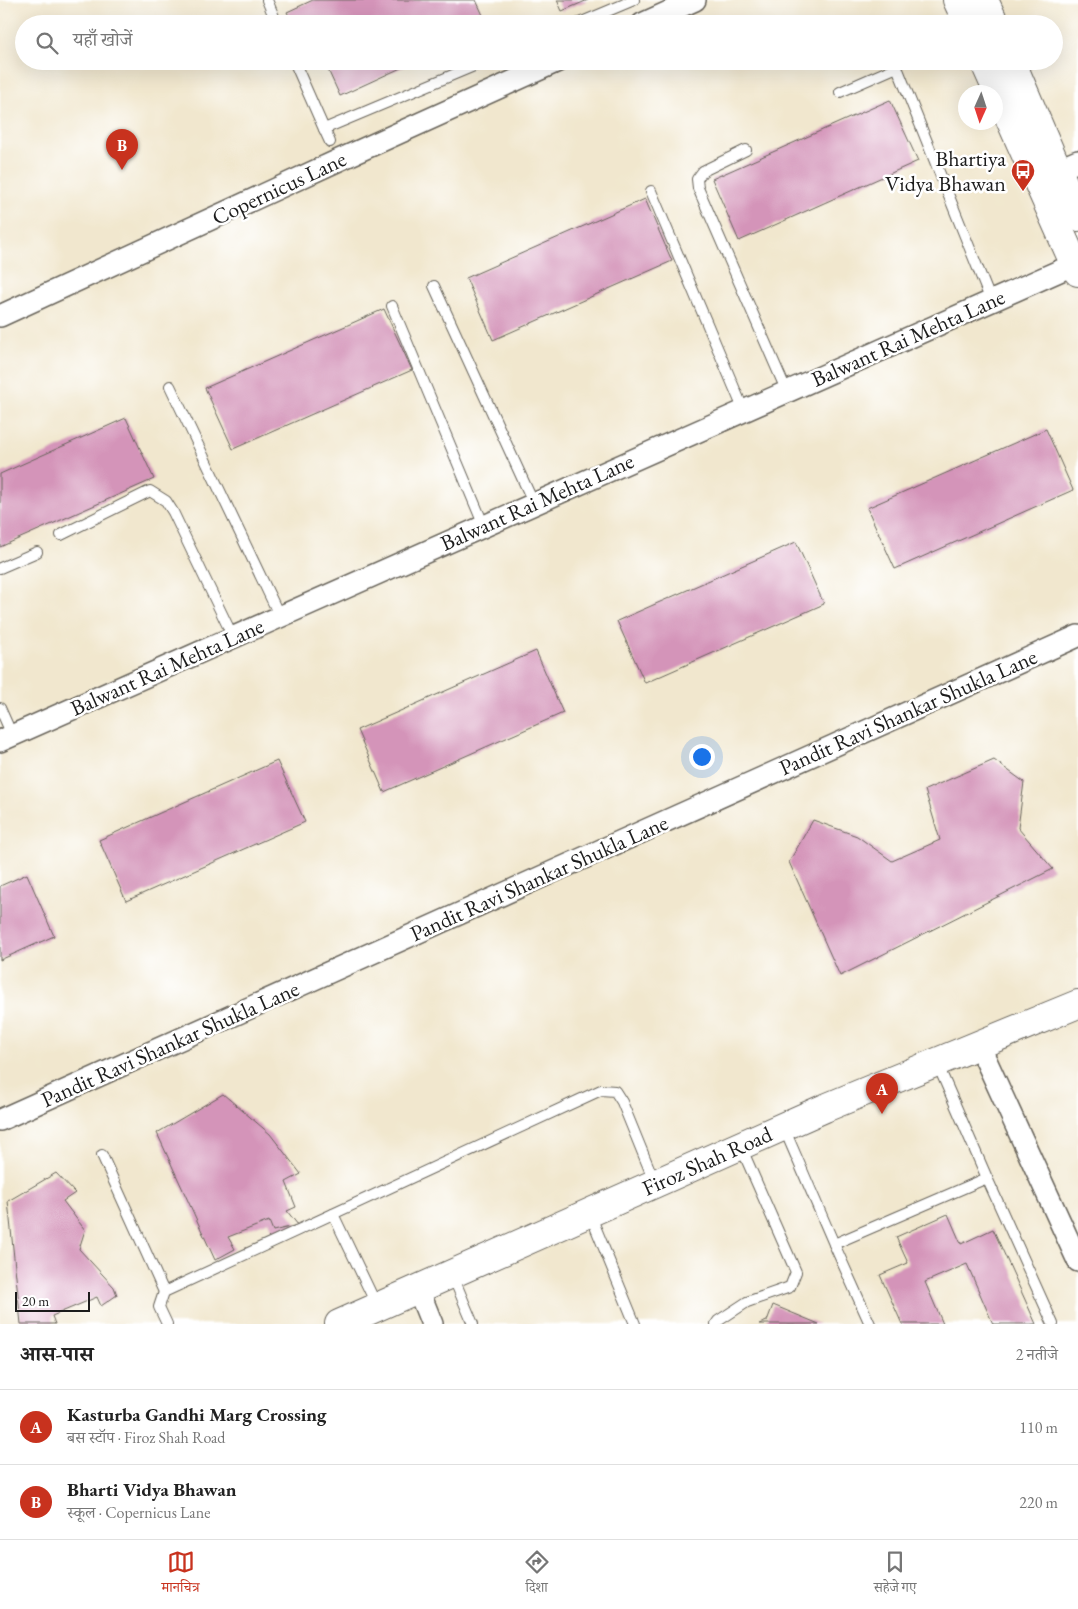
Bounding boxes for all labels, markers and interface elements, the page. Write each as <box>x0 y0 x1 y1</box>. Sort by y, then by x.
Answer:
search box <box>15 15 1063 70</box>
text: यहाँ खोजें <box>73 27 132 52</box>
icon: search <box>33 29 61 57</box>
north arrow <box>958 85 1003 130</box>
pin: B <box>106 129 138 170</box>
street label: Copernicus Lane <box>207 144 351 232</box>
place label: Bhartiya Vidya Bhawan <box>885 144 1006 198</box>
bus stop icon: Bhartiya Vidya Bhawan <box>1010 158 1036 192</box>
street label: Balwant Rai Mehta Lane <box>807 282 1010 394</box>
street label: Balwant Rai Mehta Lane <box>436 446 639 558</box>
street label: Balwant Rai Mehta Lane <box>66 611 269 723</box>
street label: Pandit Ravi Shankar Shukla Lane <box>775 642 1042 782</box>
your location <box>689 744 715 770</box>
street label: Pandit Ravi Shankar Shukla Lane <box>406 808 673 948</box>
street label: Pandit Ravi Shankar Shukla Lane <box>37 974 304 1114</box>
pin: A <box>866 1073 898 1114</box>
street label: Firoz Shah Road <box>637 1119 777 1203</box>
scale bar <box>15 1289 90 1312</box>
text: 20 m <box>22 1292 49 1310</box>
text: आस-पास <box>20 1340 93 1367</box>
text: 2 नतीजे <box>1016 1344 1058 1365</box>
text: Kasturba Gandhi Marg Crossing <box>67 1402 327 1427</box>
text: A <box>30 1417 42 1438</box>
text: 110 m <box>1019 1417 1058 1438</box>
text: बस स्टॉप · Firoz Shah Road <box>67 1427 225 1448</box>
text: Bharti Vidya Bhawan <box>67 1477 237 1502</box>
text: B <box>31 1492 41 1513</box>
text: 220 m <box>1019 1492 1058 1513</box>
text: स्कूल · Copernicus Lane <box>67 1502 210 1523</box>
tab: मानचित्र <box>162 1548 200 1601</box>
tab: दिशा <box>523 1548 551 1601</box>
tab: सहेजे गए <box>874 1548 916 1601</box>

